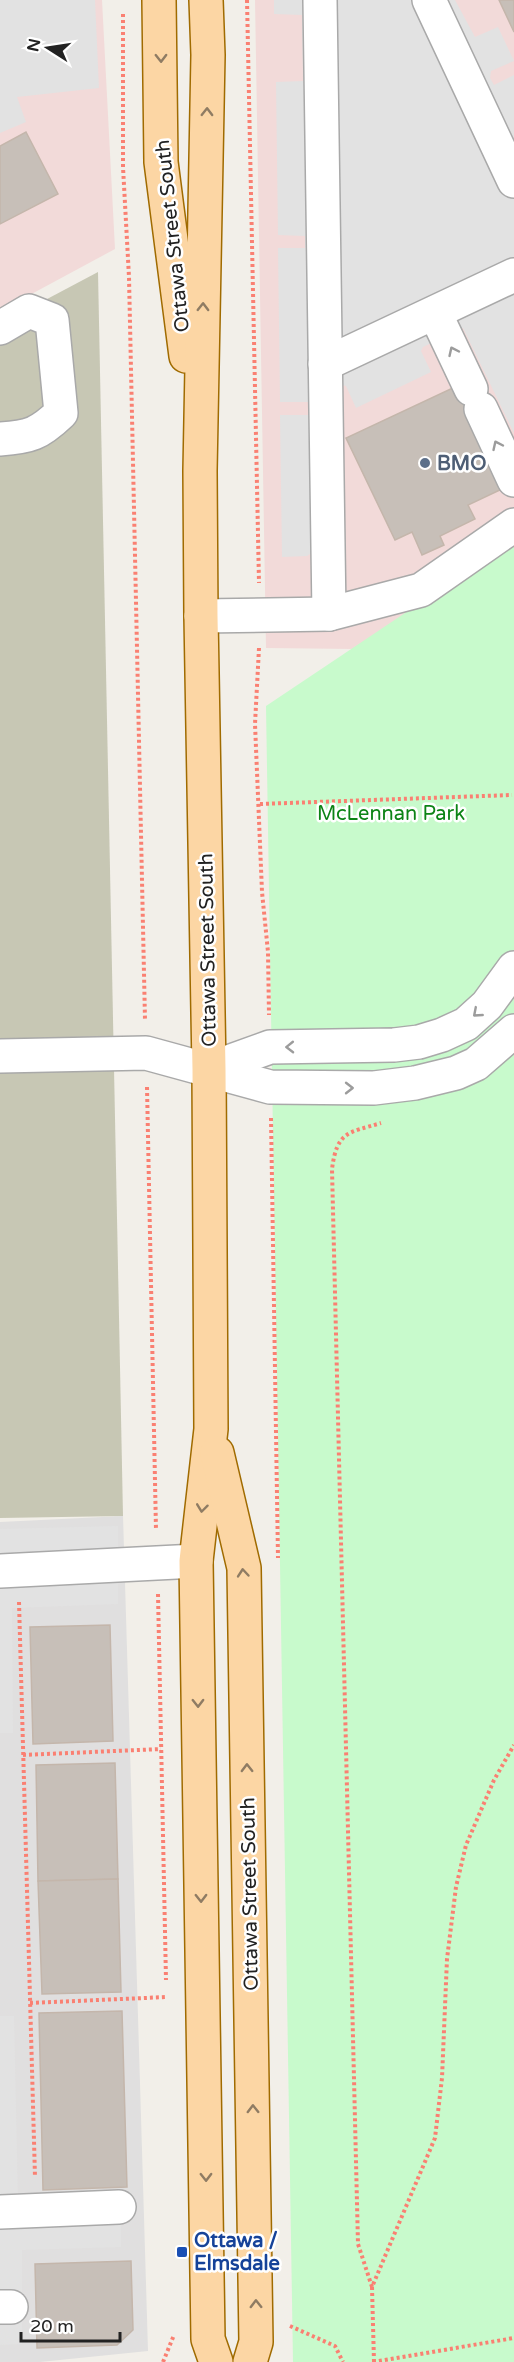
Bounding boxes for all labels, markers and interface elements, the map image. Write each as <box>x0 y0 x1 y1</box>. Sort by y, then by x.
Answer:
north arrow <box>18 18 78 78</box>
text: N <box>23 37 45 53</box>
one-way arrow <box>154 54 167 63</box>
one-way arrow <box>201 108 213 117</box>
street label: Ottawa Street South <box>151 138 195 333</box>
one-way arrow <box>197 303 210 312</box>
one-way arrow <box>449 346 461 357</box>
one-way arrow <box>493 440 505 451</box>
place label: BMO <box>437 452 486 476</box>
marker: BMO <box>418 456 432 470</box>
park label: McLennan Park <box>317 802 465 826</box>
street label: Ottawa Street South <box>194 853 222 1047</box>
one-way arrow <box>473 1006 484 1017</box>
one-way arrow <box>285 1040 294 1053</box>
one-way arrow <box>345 1082 354 1094</box>
one-way arrow <box>196 1504 209 1513</box>
one-way arrow <box>237 1568 250 1577</box>
one-way arrow <box>192 1698 205 1707</box>
one-way arrow <box>241 1763 253 1772</box>
street label: Ottawa Street South <box>236 1797 264 1991</box>
one-way arrow <box>195 1893 208 1902</box>
one-way arrow <box>246 2105 259 2114</box>
one-way arrow <box>200 2172 212 2181</box>
place label: Ottawa / Elmsdale <box>194 2229 280 2276</box>
marker: Ottawa / Elmsdale <box>175 2245 189 2259</box>
one-way arrow <box>250 2300 262 2309</box>
scale bar <box>21 2305 120 2343</box>
text: 20 m <box>30 2315 74 2337</box>

